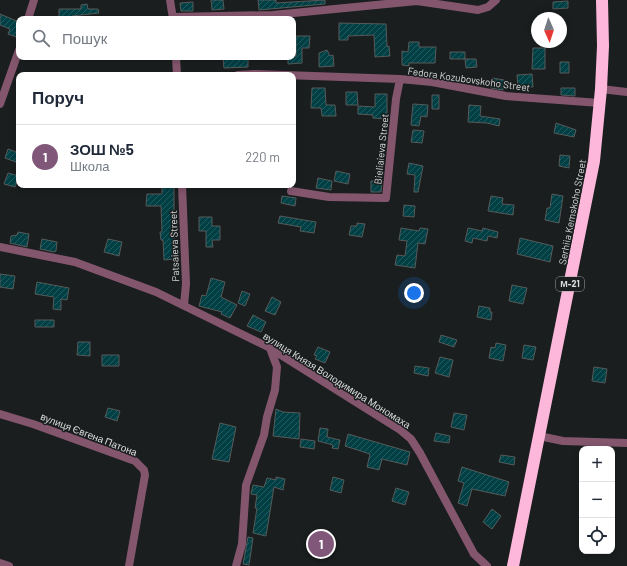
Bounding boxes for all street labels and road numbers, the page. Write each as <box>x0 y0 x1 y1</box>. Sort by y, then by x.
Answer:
street label: Fedora Kozubovskoho Street <box>407 64 531 94</box>
street label: Bieliaieva Street <box>371 113 391 185</box>
street label: Serhiia Kemskoho Street <box>556 158 588 266</box>
street label: Patsaieva Street <box>167 210 181 282</box>
road number: М-21 <box>556 277 584 291</box>
street label: вулиця Князя Володимира Мономаха <box>261 329 413 431</box>
street label: вулиця Євгена Патона <box>39 410 139 458</box>

